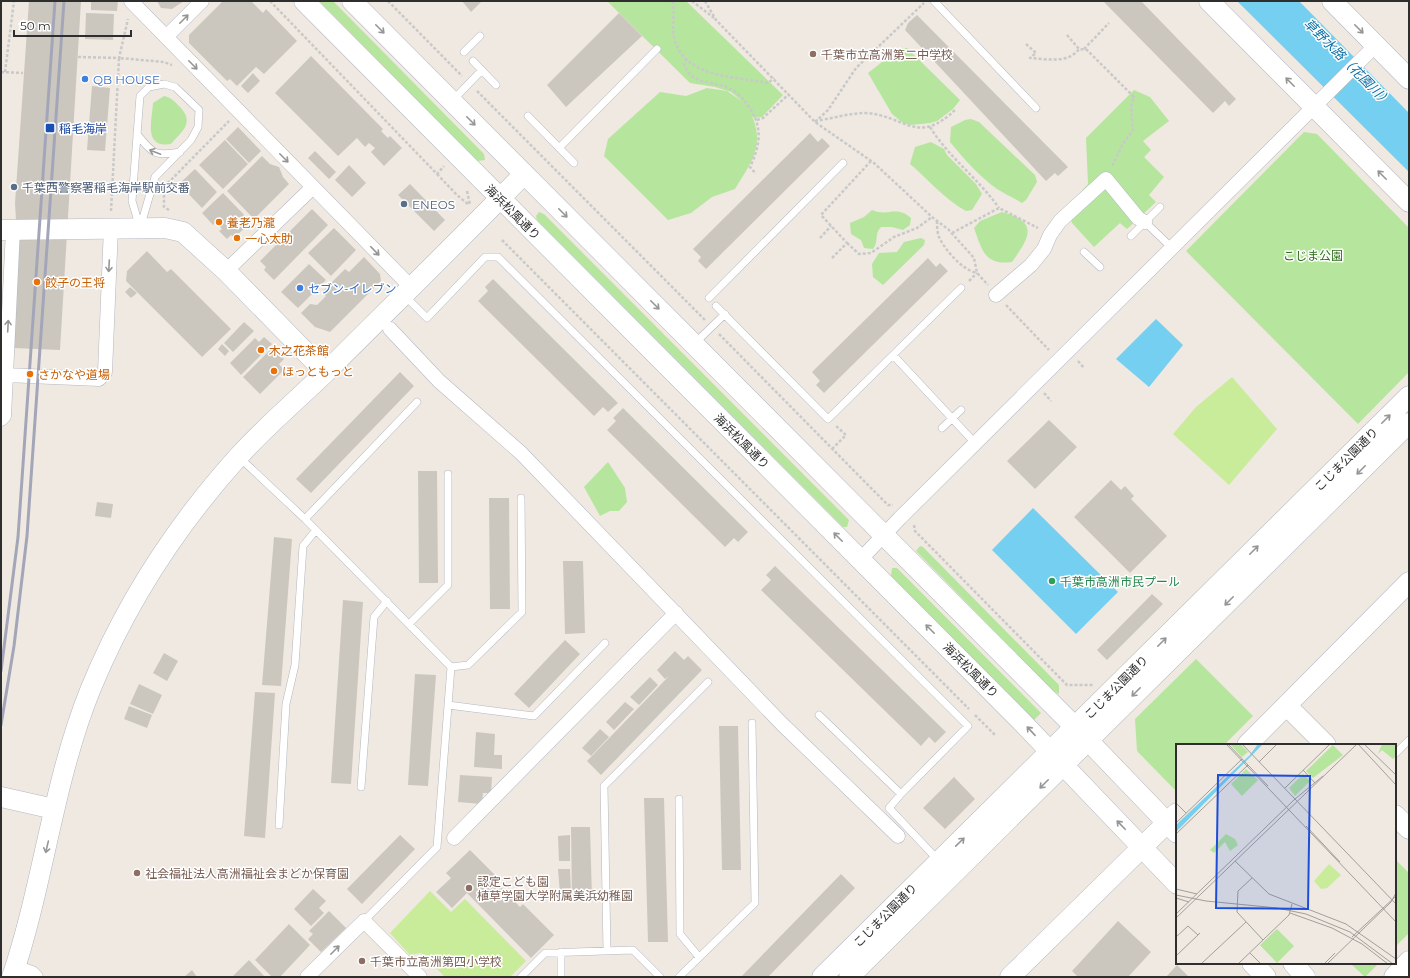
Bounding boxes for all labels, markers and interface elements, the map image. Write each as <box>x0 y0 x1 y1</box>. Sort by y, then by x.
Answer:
scale bar <box>14 12 131 38</box>
one-way arrow <box>179 14 189 24</box>
water label: 草野水路（花園川） <box>1301 15 1395 109</box>
text: 50 m <box>20 18 51 33</box>
one-way arrow <box>375 24 385 34</box>
one-way arrow <box>1354 24 1364 34</box>
place label: 千葉市立高洲第二中学校 <box>821 47 953 62</box>
marker: 千葉市立高洲第二中学校 <box>808 49 818 59</box>
one-way arrow <box>188 60 198 70</box>
place label: QB HOUSE <box>93 72 160 87</box>
marker: QB HOUSE <box>80 74 90 84</box>
one-way arrow <box>1285 77 1295 87</box>
one-way arrow <box>466 116 476 126</box>
place label: 稲毛海岸 <box>59 121 107 136</box>
marker: 稲毛海岸 <box>44 122 56 134</box>
one-way arrow <box>149 147 161 155</box>
one-way arrow <box>280 153 289 163</box>
one-way arrow <box>1377 170 1386 180</box>
place label: 千葉西警察署稲毛海岸駅前交番 <box>22 180 190 195</box>
street label: 海浜松風通り <box>482 181 544 243</box>
marker: 千葉西警察署稲毛海岸駅前交番 <box>9 182 19 192</box>
place label: ENEOS <box>412 197 455 212</box>
marker: ENEOS <box>399 199 409 209</box>
one-way arrow <box>558 208 568 218</box>
place label: 養老乃瀧 <box>227 215 275 230</box>
marker: 養老乃瀧 <box>214 217 224 227</box>
place label: 一心太助 <box>245 231 293 246</box>
marker: 一心太助 <box>232 233 242 243</box>
one-way arrow <box>371 246 380 256</box>
park label: こじま公園 <box>1283 248 1343 263</box>
one-way arrow <box>106 259 113 272</box>
place label: 餃子の王将 <box>45 275 105 290</box>
marker: 餃子の王将 <box>32 277 42 287</box>
place label: セブン-イレブン <box>308 281 397 296</box>
marker: セブン-イレブン <box>295 283 305 293</box>
one-way arrow <box>650 300 660 310</box>
one-way arrow <box>5 320 12 333</box>
place label: 木之花茶館 <box>269 343 329 358</box>
marker: 木之花茶館 <box>256 345 266 355</box>
place label: ほっともっと <box>282 364 354 379</box>
marker: ほっともっと <box>269 366 279 376</box>
place label: さかなや道場 <box>38 367 110 382</box>
marker: さかなや道場 <box>25 369 35 379</box>
street label: 海浜松風通り <box>711 410 773 472</box>
one-way arrow <box>1381 414 1391 424</box>
street label: こじま公園通り <box>1311 424 1381 494</box>
one-way arrow <box>1356 465 1366 475</box>
one-way arrow <box>833 532 843 542</box>
one-way arrow <box>1249 545 1259 555</box>
place label: 千葉市高洲市民プール <box>1060 574 1180 589</box>
marker: 千葉市高洲市民プール <box>1047 576 1057 586</box>
one-way arrow <box>1224 596 1234 606</box>
one-way arrow <box>925 624 935 634</box>
one-way arrow <box>1157 637 1167 647</box>
street label: 海浜松風通り <box>940 639 1002 701</box>
street label: こじま公園通り <box>1081 652 1151 722</box>
one-way arrow <box>1131 687 1141 697</box>
one-way arrow <box>1027 726 1036 736</box>
inset map <box>1176 744 1396 964</box>
one-way arrow <box>1039 779 1049 789</box>
one-way arrow <box>1116 820 1126 830</box>
one-way arrow <box>955 837 965 846</box>
one-way arrow <box>42 840 50 853</box>
place label: 社会福祉法人高洲福祉会まどか保育園 <box>145 866 349 881</box>
marker: 社会福祉法人高洲福祉会まどか保育園 <box>132 868 142 878</box>
place label: 認定こども園 植草学園大学附属美浜幼稚園 <box>477 874 633 903</box>
street label: こじま公園通り <box>850 880 920 950</box>
marker: 認定こども園 植草学園大学附属美浜幼稚園 <box>464 883 474 893</box>
one-way arrow <box>330 945 340 954</box>
place label: 千葉市立高洲第四小学校 <box>370 954 502 969</box>
marker: 千葉市立高洲第四小学校 <box>357 956 367 966</box>

